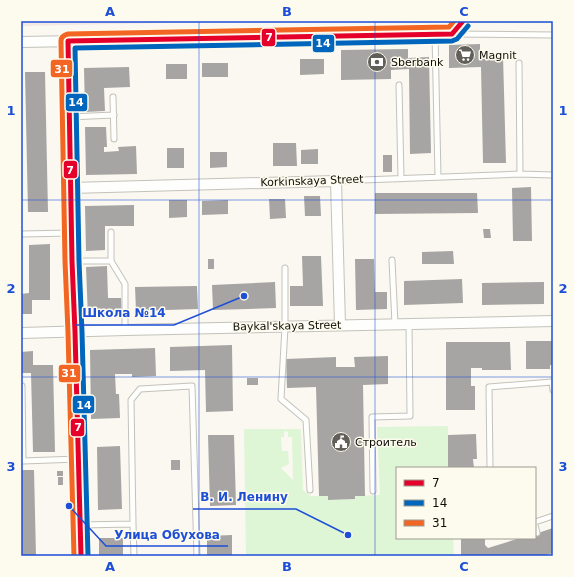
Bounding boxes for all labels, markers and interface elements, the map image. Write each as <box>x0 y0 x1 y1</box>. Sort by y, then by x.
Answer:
text: A <box>105 4 115 19</box>
text: B <box>282 4 292 19</box>
text: C <box>459 4 469 19</box>
line badge: 7 <box>261 28 276 47</box>
text: 7 <box>265 31 273 44</box>
line badge: 14 <box>312 34 335 53</box>
text: 14 <box>315 37 331 50</box>
supermarket icon: Magnit <box>454 44 476 66</box>
place label: Magnit <box>479 49 517 62</box>
bank icon: Sberbank <box>366 51 388 73</box>
place label: Sberbank <box>391 56 444 69</box>
line badge: 31 <box>50 59 73 78</box>
text: 31 <box>54 63 70 76</box>
line badge: 14 <box>65 93 88 112</box>
text: 14 <box>68 96 84 109</box>
text: 1 <box>6 103 16 118</box>
text: 1 <box>558 103 568 118</box>
line badge: 7 <box>63 160 78 179</box>
text: 7 <box>66 164 74 177</box>
street label: Korkinskaya Street <box>260 173 364 189</box>
text: 2 <box>6 281 16 296</box>
text: 2 <box>558 281 568 296</box>
callout: Школа №14 <box>75 301 174 325</box>
text: Школа №14 <box>82 306 166 320</box>
street label: Baykal'skaya Street <box>233 319 342 333</box>
line badge: 31 <box>58 364 81 383</box>
text: 31 <box>61 367 77 380</box>
line badge: 14 <box>72 395 95 414</box>
text: 14 <box>76 399 92 412</box>
line badge: 7 <box>70 418 85 437</box>
text: 7 <box>74 421 82 434</box>
public building icon: Строитель <box>330 431 352 453</box>
place label: Строитель <box>355 436 417 449</box>
text: 3 <box>6 459 16 474</box>
text: 3 <box>558 459 568 474</box>
legend <box>396 467 536 539</box>
text: 7 <box>432 476 440 490</box>
callout: В. И. Ленину <box>193 485 296 509</box>
text: В. И. Ленину <box>200 490 288 504</box>
text: 14 <box>432 496 447 510</box>
text: 31 <box>432 516 447 530</box>
callout: Улица Обухова <box>106 522 228 546</box>
text: Улица Обухова <box>114 528 220 542</box>
text: A <box>105 559 115 574</box>
text: B <box>282 559 292 574</box>
text: C <box>459 559 469 574</box>

